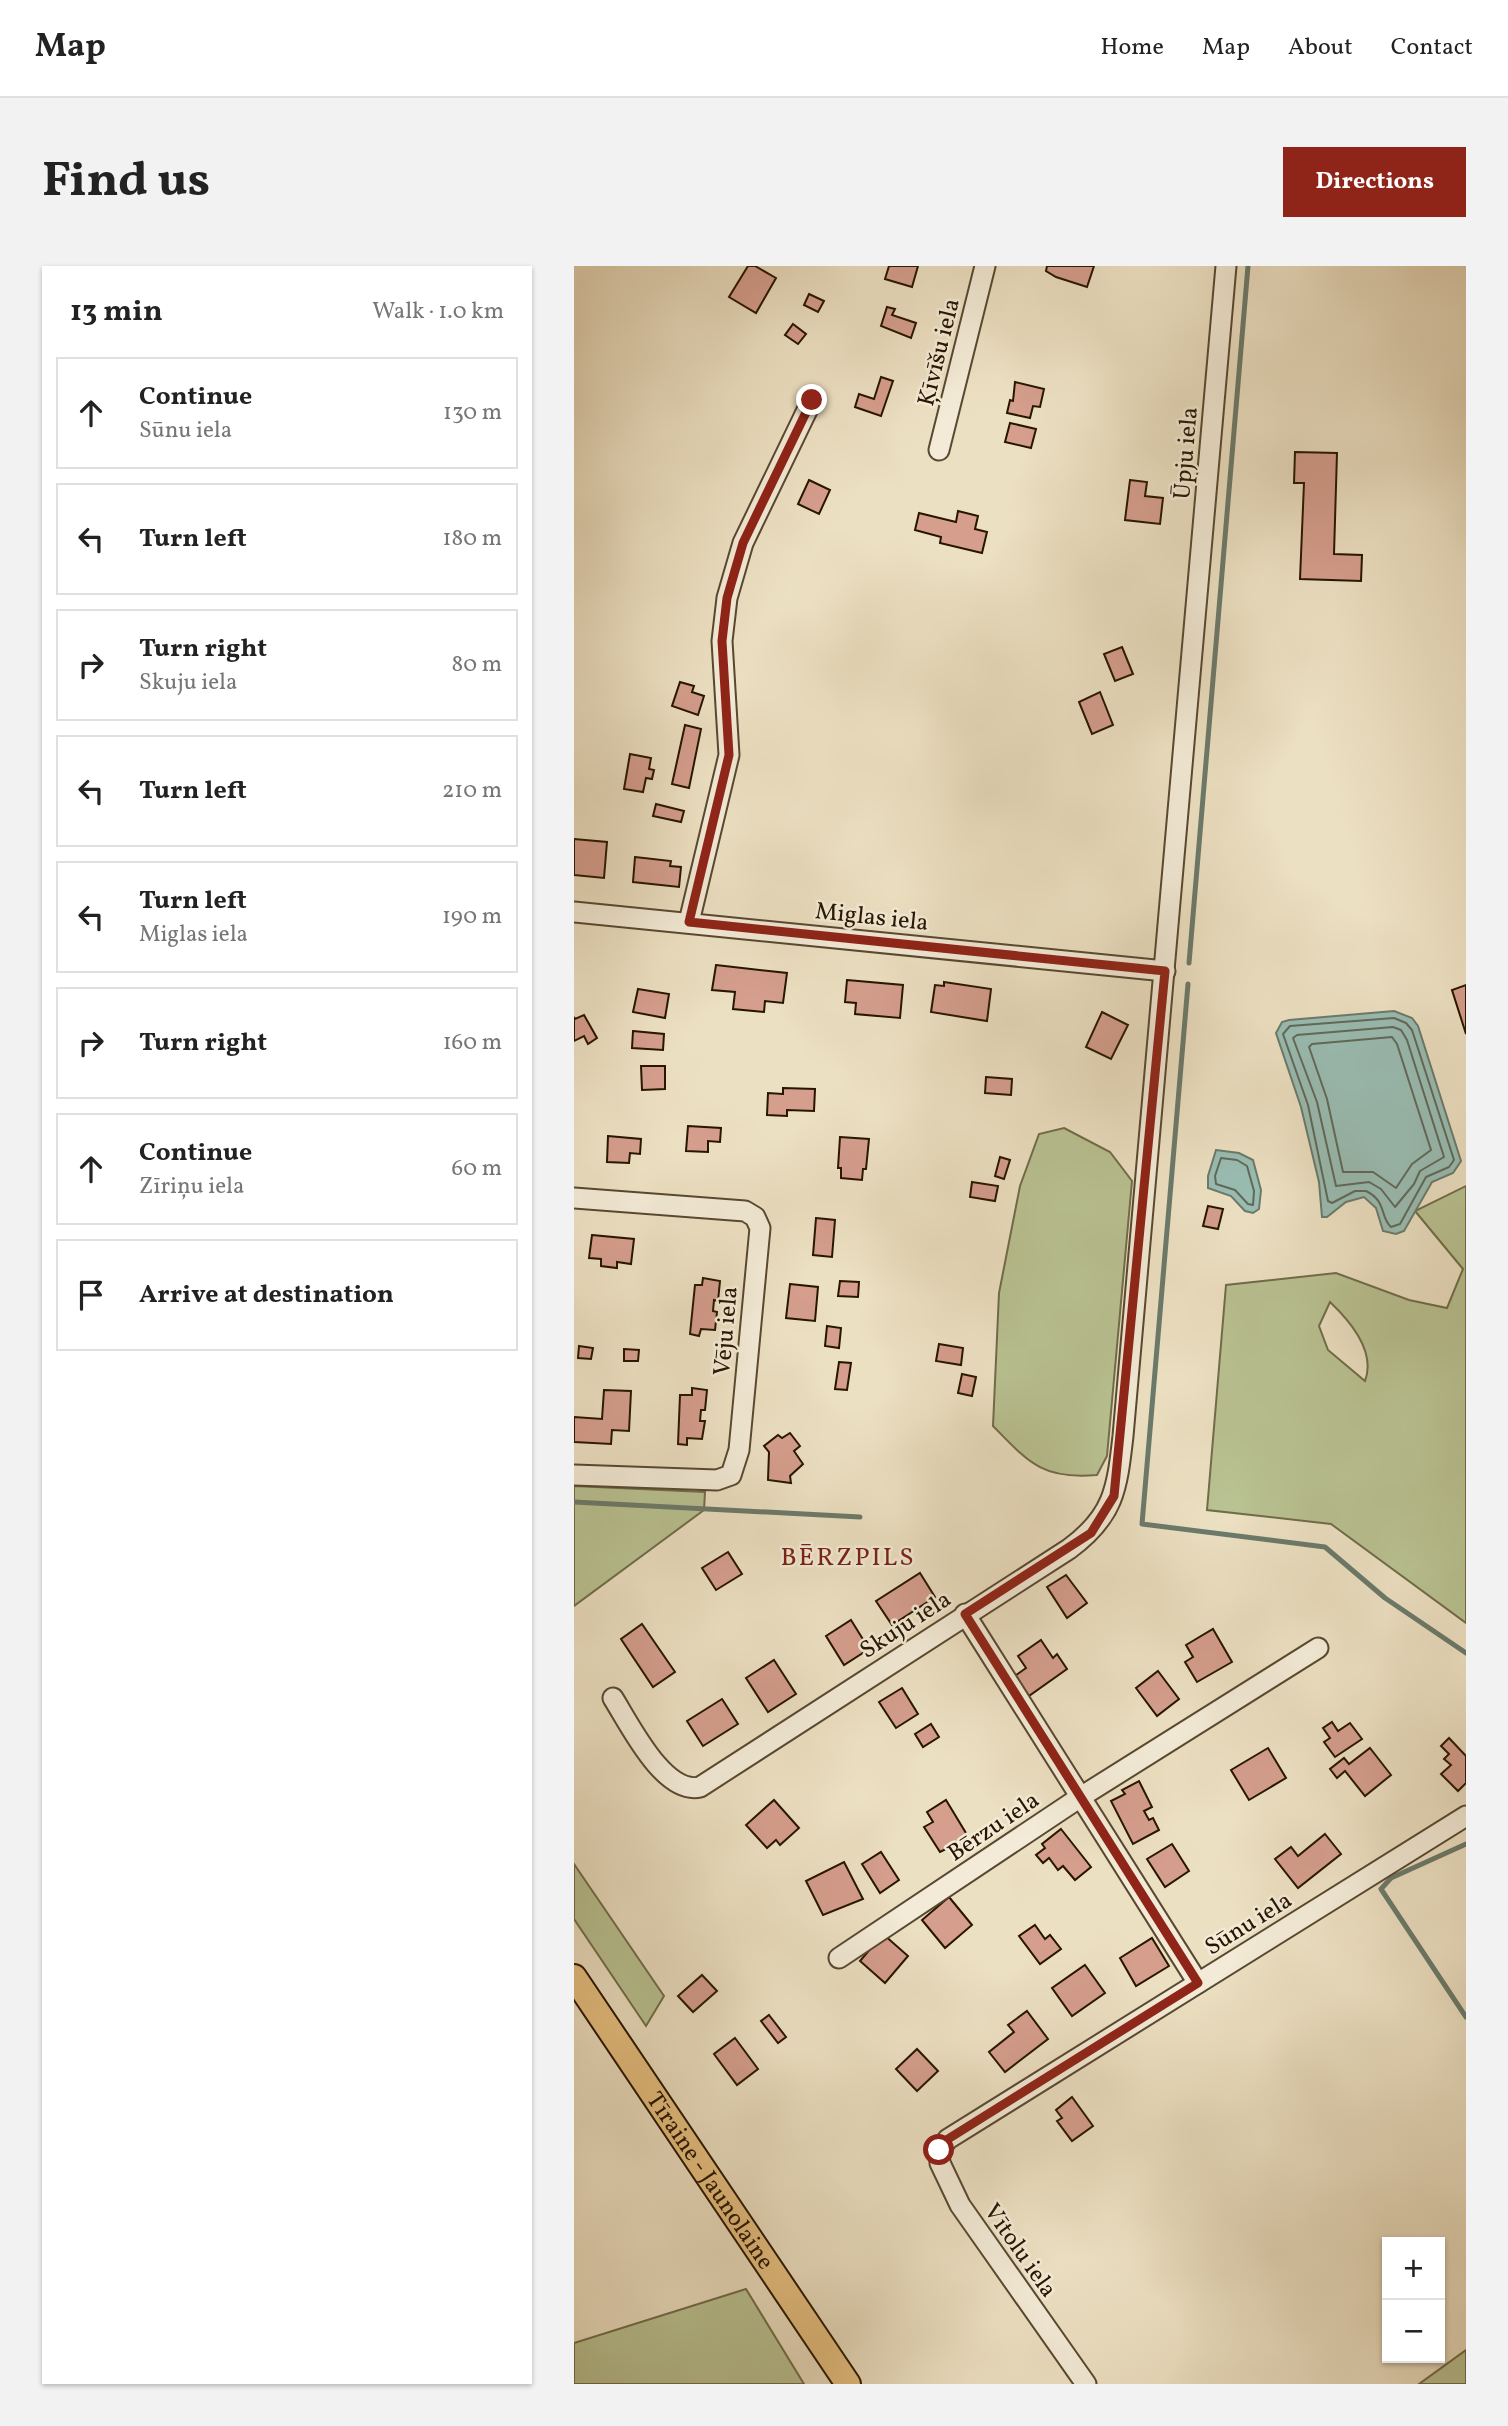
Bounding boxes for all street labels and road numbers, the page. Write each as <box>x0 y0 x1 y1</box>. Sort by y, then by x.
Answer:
street label: Ķīvīšu iela <box>910 295 970 410</box>
street label: Ūpju iela <box>1166 405 1208 501</box>
street label: Miglas iela <box>813 895 930 941</box>
street label: Vēju iela <box>706 1285 748 1377</box>
street label: Skuju iela <box>854 1583 958 1668</box>
street label: Bērzu iela <box>941 1784 1047 1871</box>
street label: Sūnu iela <box>1199 1885 1299 1965</box>
street label: Tīraine - Jaunolaine <box>637 2086 781 2277</box>
street label: Vītolu iela <box>974 2197 1064 2305</box>

